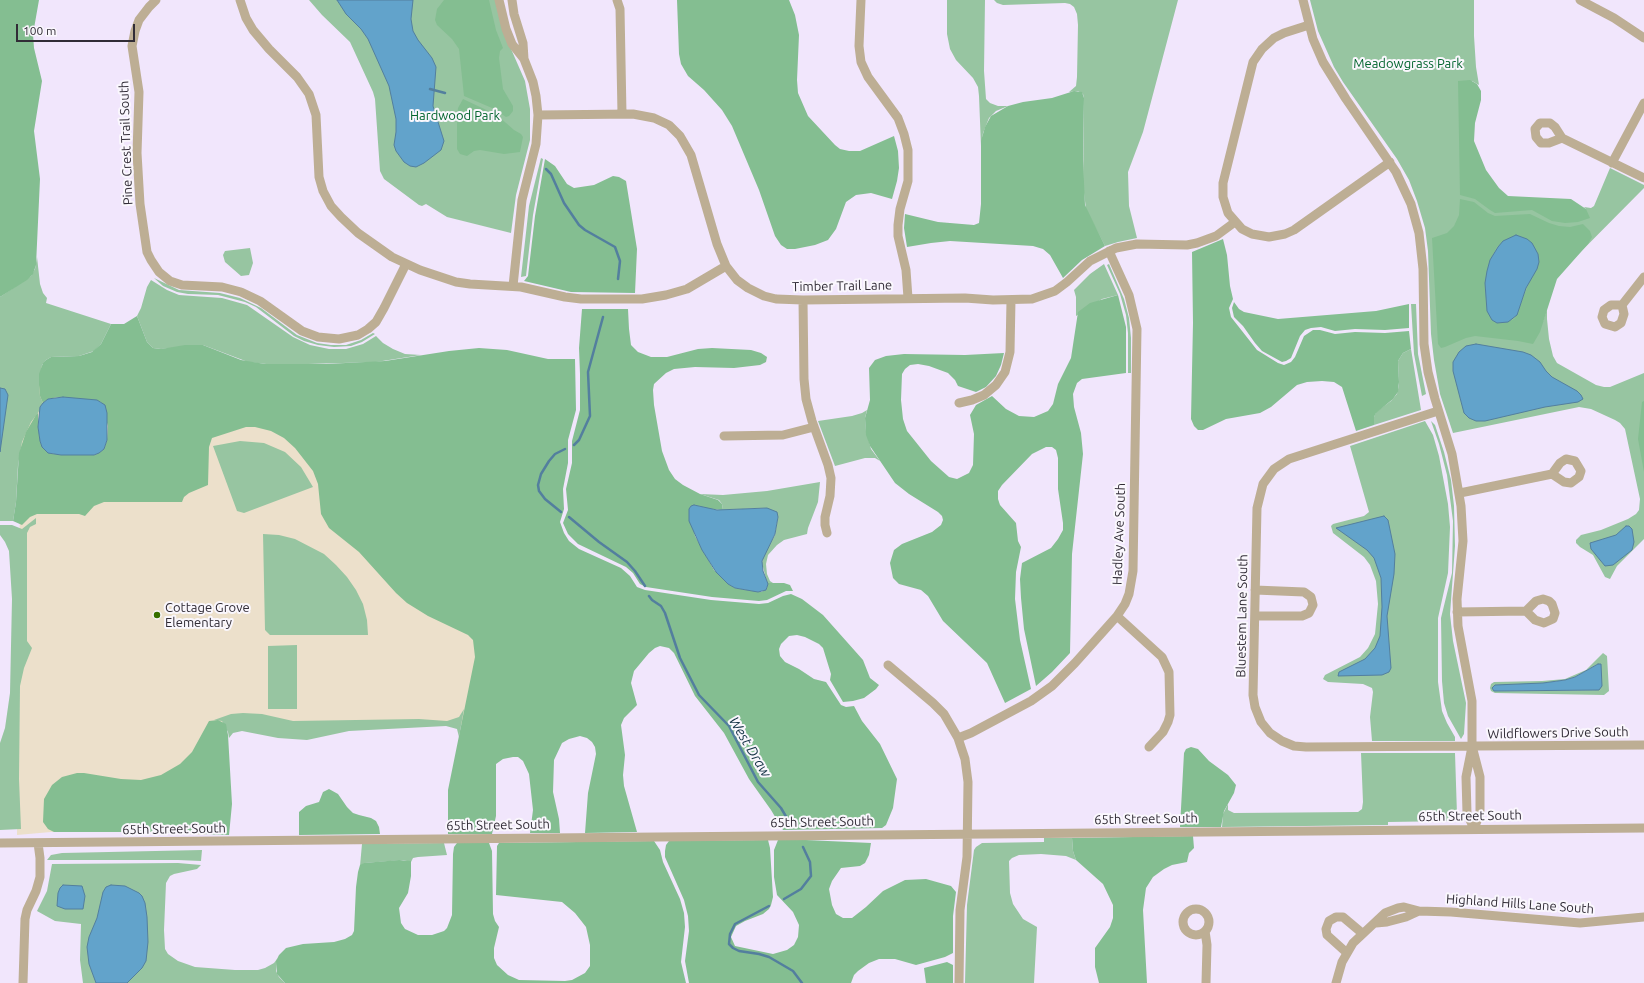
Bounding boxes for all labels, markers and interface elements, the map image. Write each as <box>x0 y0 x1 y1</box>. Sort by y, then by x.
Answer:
scale bar <box>18 16 137 42</box>
text: 100 m <box>23 24 56 37</box>
park label: Meadowgrass Park <box>1353 56 1463 72</box>
street label: Pine Crest Trail South <box>116 80 136 206</box>
park label: Hardwood Park <box>410 108 500 124</box>
street label: Timber Trail Lane <box>792 277 892 295</box>
street label: Hadley Ave South <box>1109 483 1129 585</box>
street label: Bluestem Lane South <box>1233 554 1251 678</box>
place label: Cottage Grove Elementary <box>165 600 250 631</box>
marker: Cottage Grove Elementary <box>152 610 162 620</box>
water label: West Draw <box>725 714 775 780</box>
street label: Wildflowers Drive South <box>1487 724 1629 742</box>
street label: 65th Street South <box>1418 807 1522 825</box>
street label: 65th Street South <box>1094 810 1198 828</box>
street label: 65th Street South <box>770 813 874 831</box>
street label: 65th Street South <box>446 816 550 834</box>
street label: 65th Street South <box>122 820 226 838</box>
street label: Highland Hills Lane South <box>1446 891 1594 917</box>

